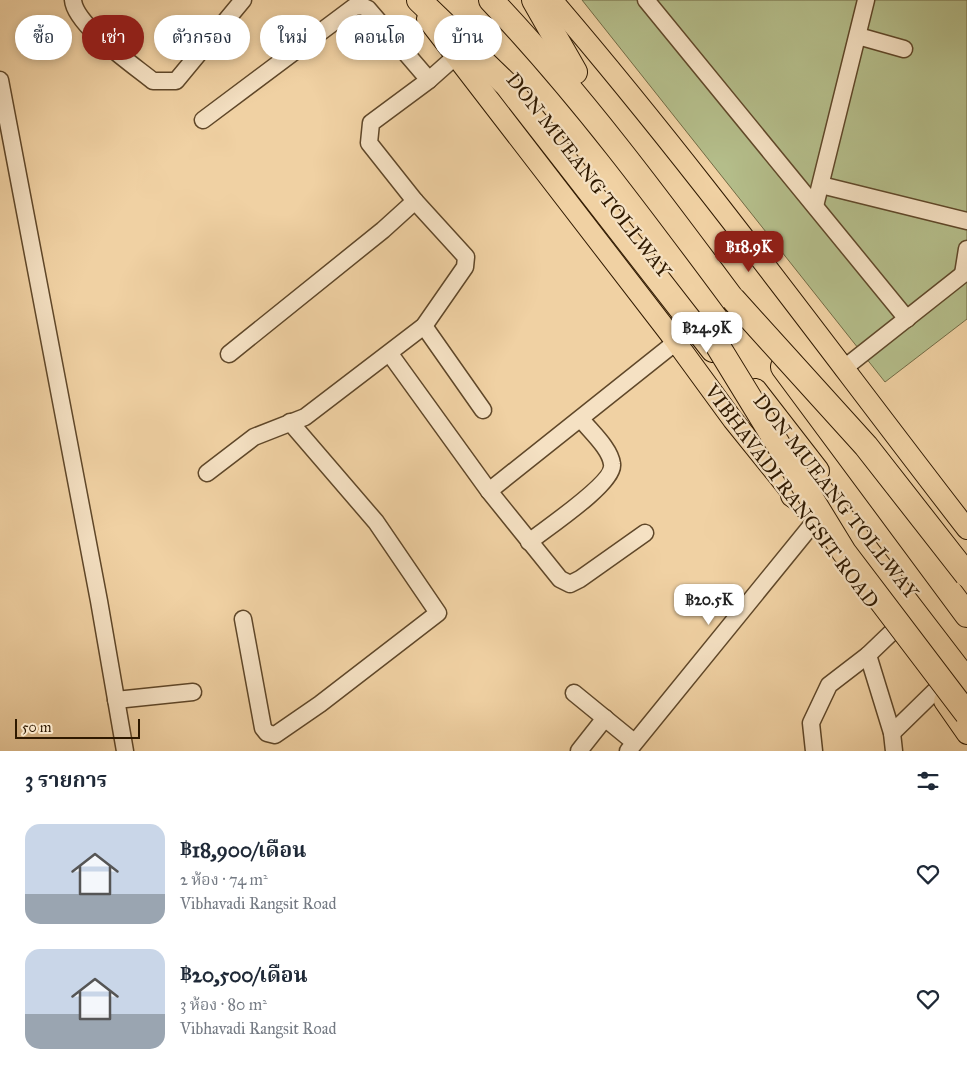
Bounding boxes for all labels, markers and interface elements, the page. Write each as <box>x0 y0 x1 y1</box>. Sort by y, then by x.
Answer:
chip: ซื้อ <box>15 15 72 60</box>
chip: เช่า <box>82 15 144 60</box>
chip: ตัวกรอง <box>154 15 250 60</box>
chip: ใหม่ <box>260 15 326 60</box>
chip: คอนโด <box>336 15 424 60</box>
chip: บ้าน <box>434 15 502 60</box>
street label: DON MUEANG TOLLWAY <box>502 68 677 283</box>
pin: ฿18.9K <box>708 230 790 273</box>
text: ฿18.9K <box>725 237 773 256</box>
pin: ฿24.9K <box>666 312 748 354</box>
text: ฿24.9K <box>682 318 732 337</box>
street label: VIBHAVADI RANGSIT ROAD <box>699 378 884 613</box>
street label: DON MUEANG TOLLWAY <box>749 389 924 604</box>
pin: ฿20.5K <box>668 584 750 626</box>
text: ฿20.5K <box>685 590 733 609</box>
scale bar <box>15 716 140 739</box>
text: 50 m <box>22 719 51 736</box>
text: 3 รายการ <box>25 767 107 793</box>
icon: filters <box>914 767 942 795</box>
text: ฿18,900/เดือน <box>180 837 306 863</box>
icon: home <box>65 844 125 904</box>
icon: heart <box>914 860 942 888</box>
text: 2 ห้อง · 74 m² <box>180 870 268 889</box>
text: Vibhavadi Rangsit Road <box>180 894 336 913</box>
text: ฿20,500/เดือน <box>180 962 308 988</box>
icon: home <box>65 969 125 1029</box>
icon: heart <box>914 985 942 1013</box>
text: 3 ห้อง · 80 m² <box>180 995 267 1014</box>
text: Vibhavadi Rangsit Road <box>180 1019 336 1038</box>

